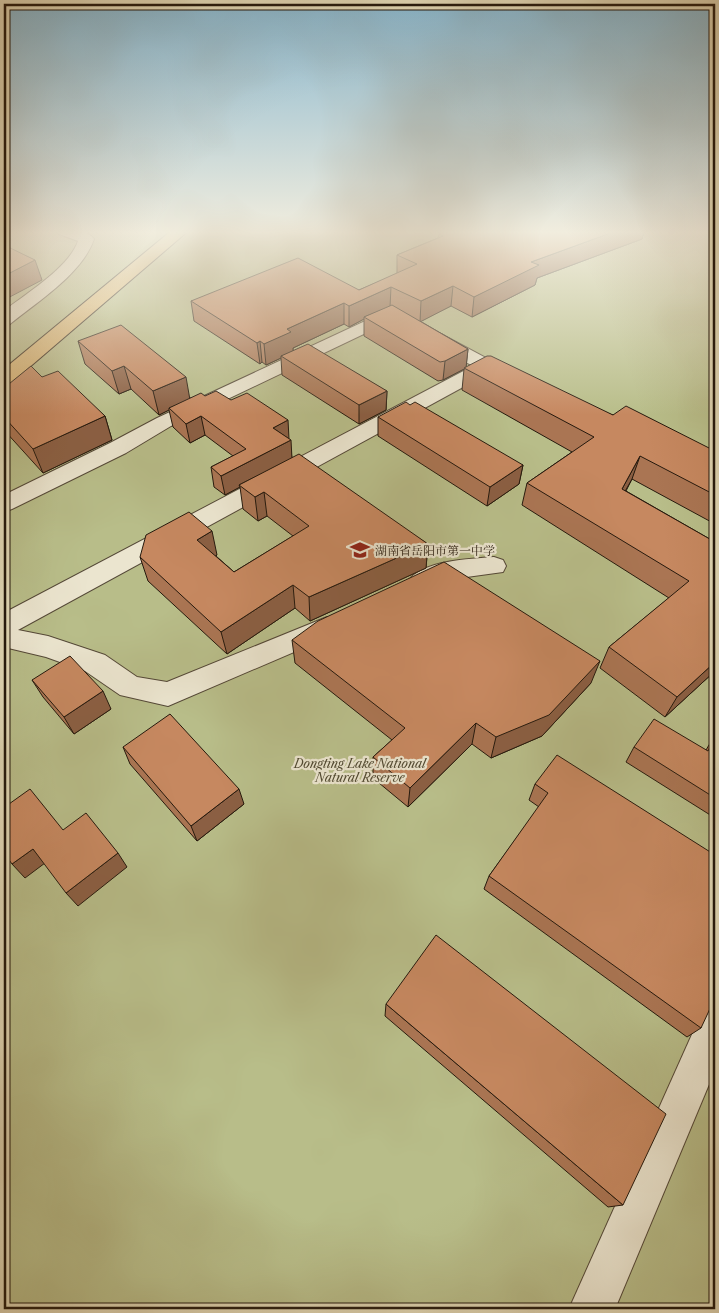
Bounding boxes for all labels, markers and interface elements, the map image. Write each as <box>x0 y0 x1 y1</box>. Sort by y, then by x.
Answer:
school or university icon: 湖南省岳阳市第一中学 <box>349 539 371 561</box>
place label: 湖南省岳阳市第一中学 <box>375 543 495 558</box>
park label: Dongting Lake National Natural Reserve <box>293 756 427 785</box>

